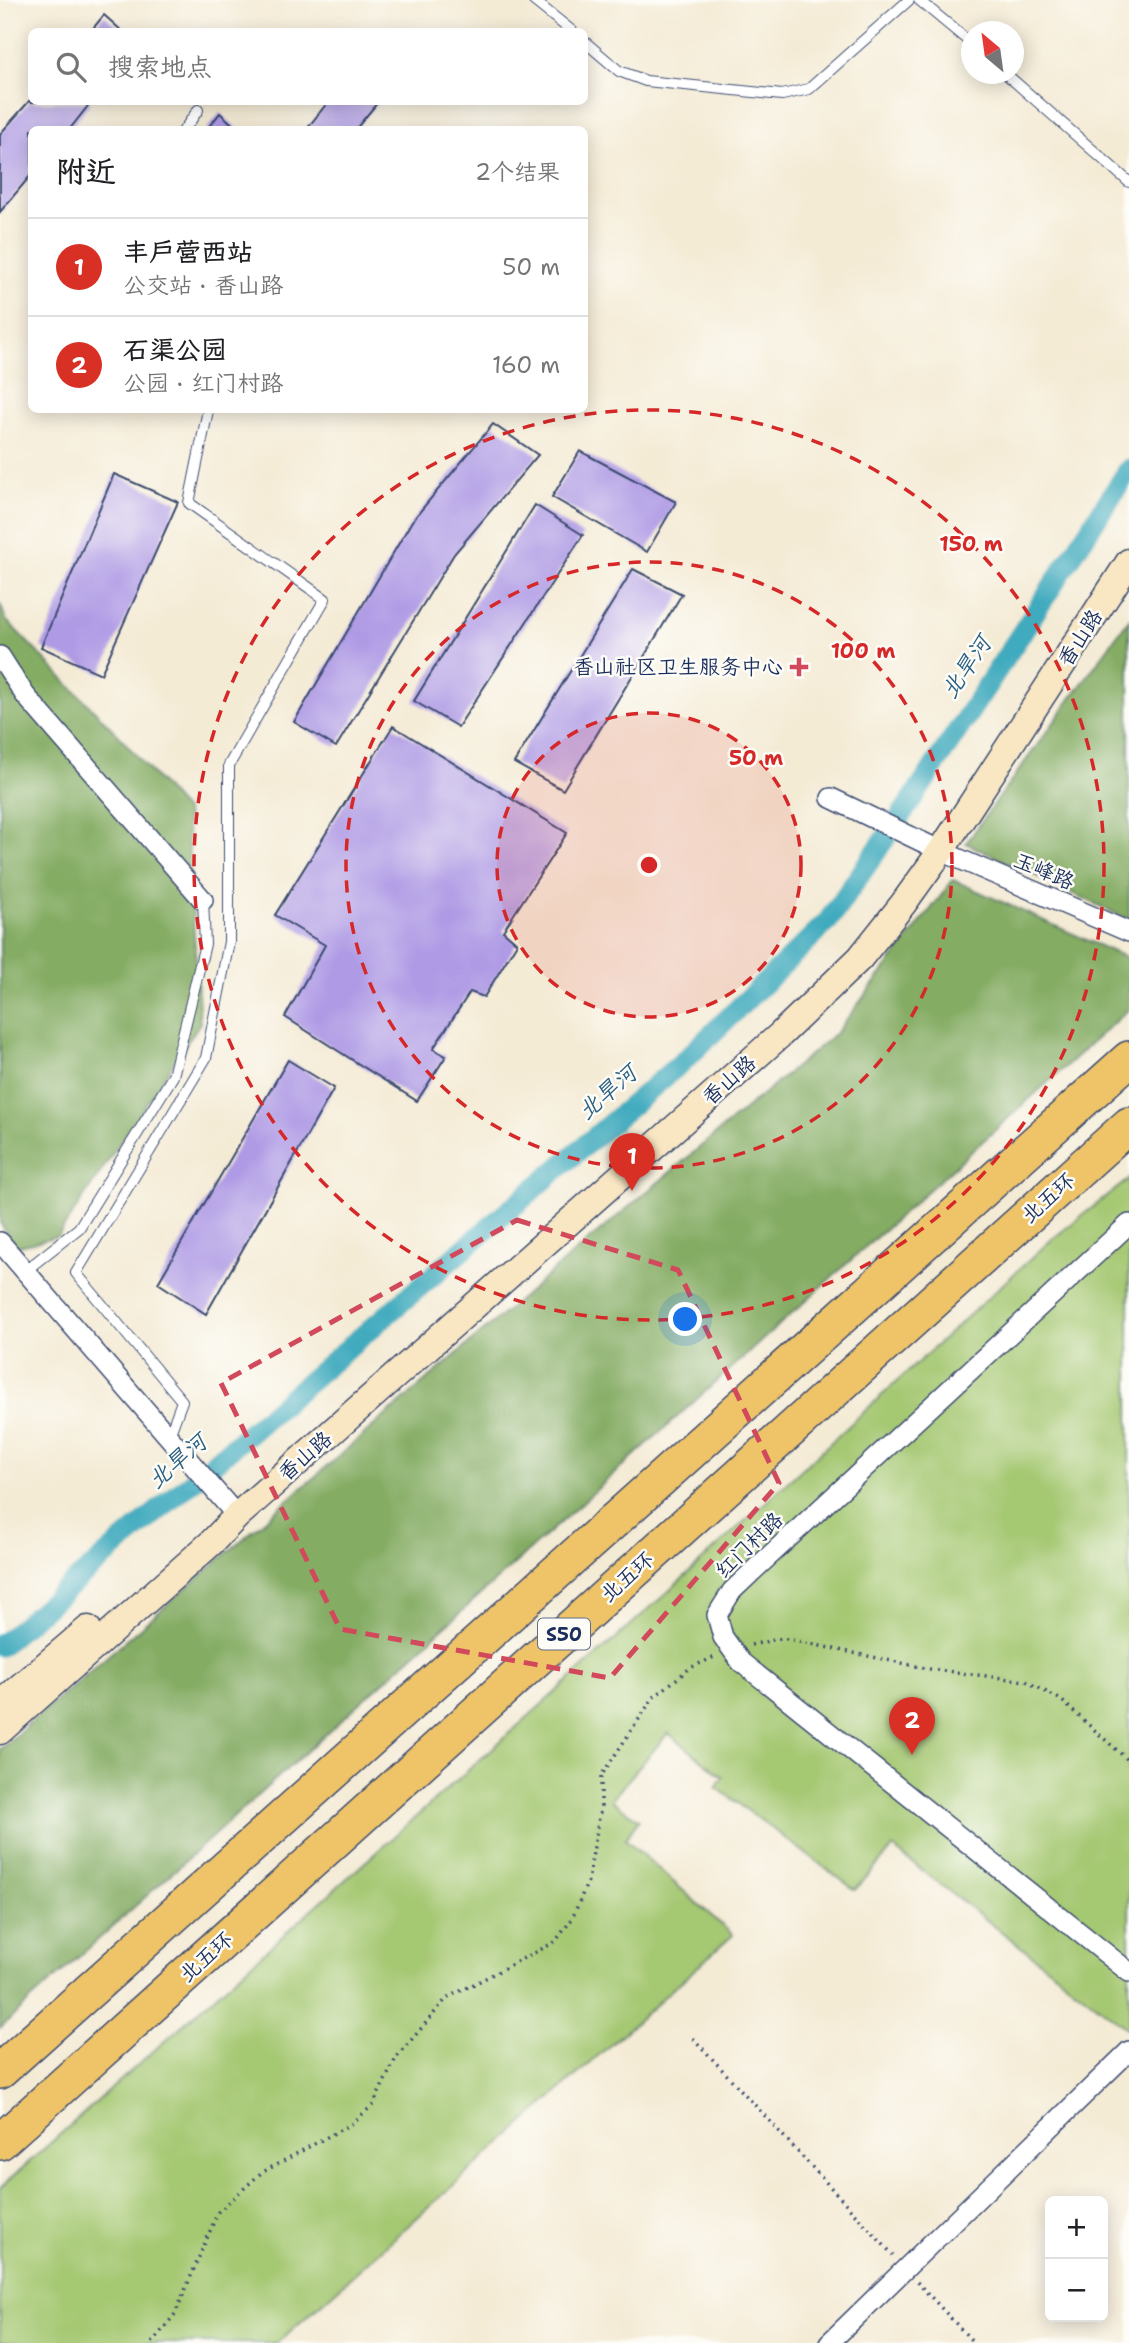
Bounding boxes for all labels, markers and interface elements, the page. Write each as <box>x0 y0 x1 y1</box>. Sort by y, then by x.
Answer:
north arrow <box>961 21 1024 84</box>
search box <box>28 28 588 105</box>
icon: search <box>52 48 90 86</box>
text: 搜索地点 <box>108 49 212 84</box>
text: 附近 <box>56 151 116 192</box>
text: 2个结果 <box>475 157 560 187</box>
text: 丰户营西站 <box>123 234 253 269</box>
text: 1 <box>74 252 84 282</box>
text: 50 m <box>502 252 560 282</box>
text: 公交站 · 香山路 <box>123 270 283 300</box>
text: 石渠公园 <box>123 332 227 367</box>
text: 2 <box>71 350 87 380</box>
text: 160 m <box>492 350 560 380</box>
text: 公园 · 红门村路 <box>123 368 283 398</box>
text: 150 m <box>939 530 1003 558</box>
street label: 香山路 <box>1051 604 1109 672</box>
water label: 北旱河 <box>934 627 1000 704</box>
text: 100 m <box>831 637 895 665</box>
place label: 香山社区卫生服务中心 <box>573 653 783 681</box>
marker: 香山社区卫生服务中心 <box>789 657 809 677</box>
text: 50 m <box>729 744 783 772</box>
street label: 玉峰路 <box>1010 846 1078 896</box>
centre of rings <box>637 853 661 877</box>
street label: 香山路 <box>696 1049 762 1111</box>
water label: 北旱河 <box>571 1055 646 1126</box>
pin: 1 <box>609 1133 655 1191</box>
street label: 北五环 <box>1015 1167 1081 1229</box>
your location <box>668 1302 702 1336</box>
water label: 北旱河 <box>141 1424 216 1495</box>
street label: 香山路 <box>272 1425 338 1487</box>
street label: 红门村路 <box>709 1506 789 1584</box>
street label: 北五环 <box>594 1546 660 1608</box>
road number: S50 <box>538 1618 590 1650</box>
pin: 2 <box>889 1697 935 1755</box>
street label: 北五环 <box>173 1926 239 1988</box>
map controls <box>1045 2196 1108 2322</box>
button: + <box>1045 2196 1108 2259</box>
button: − <box>1045 2259 1108 2322</box>

